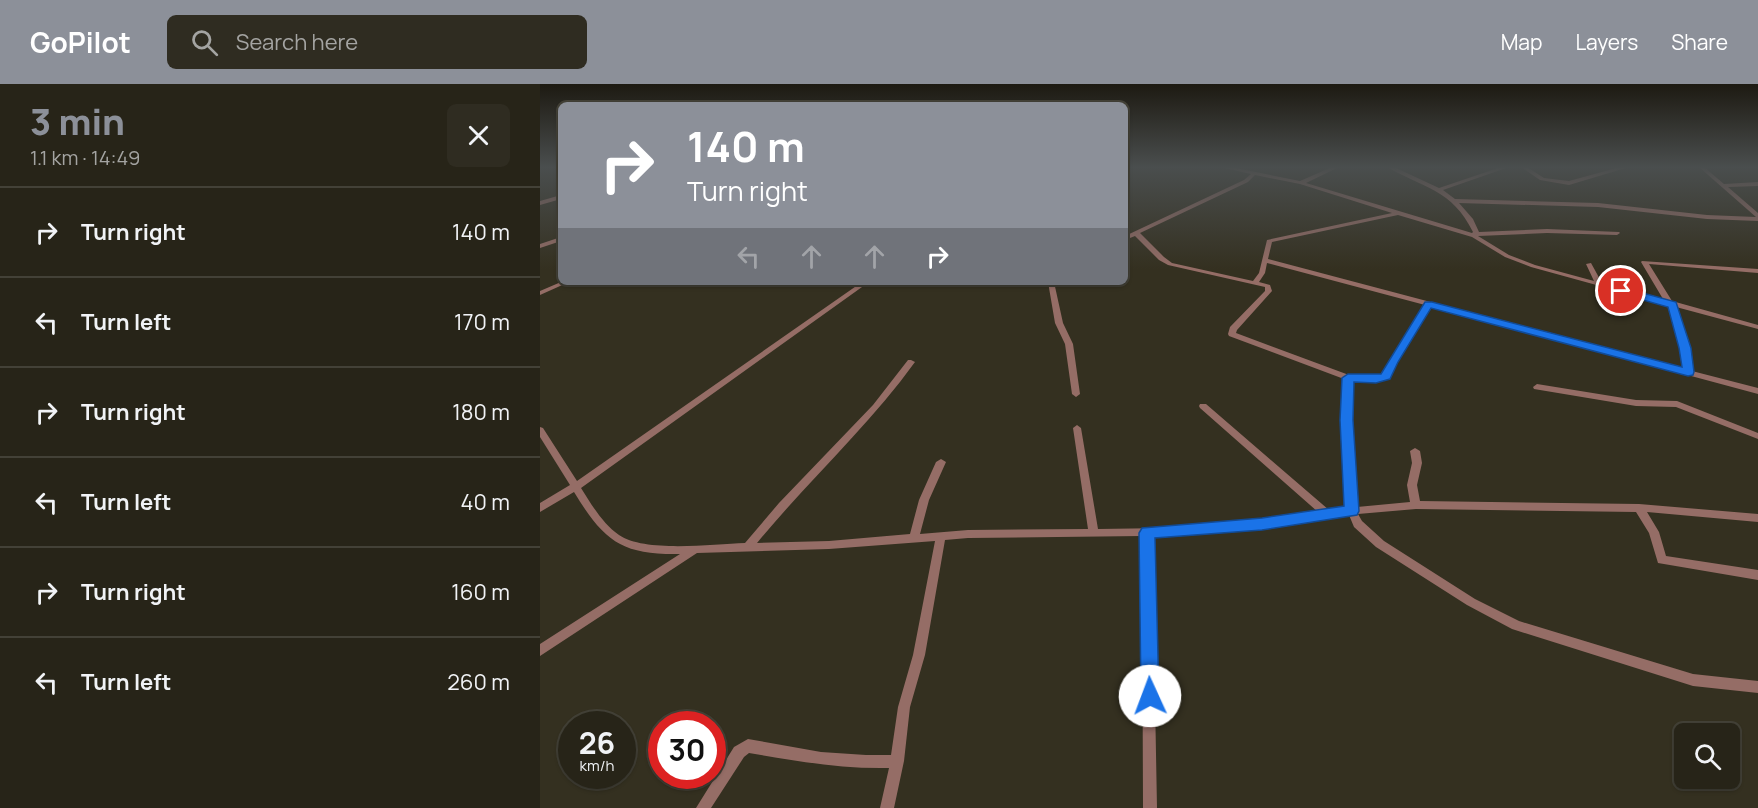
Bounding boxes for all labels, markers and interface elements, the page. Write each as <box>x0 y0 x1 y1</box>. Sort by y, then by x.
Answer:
search box <box>167 15 587 69</box>
text: GoPilot <box>30 23 131 61</box>
icon: search <box>188 26 221 59</box>
text: Search here <box>236 27 358 57</box>
text: Map <box>1501 28 1542 56</box>
text: Layers <box>1575 28 1638 56</box>
text: Share <box>1671 28 1728 56</box>
text: 3 min <box>30 97 125 146</box>
button: close <box>447 104 510 167</box>
text: 140 m <box>687 117 805 175</box>
icon: right <box>588 126 666 204</box>
text: 1.1 km · 14:49 <box>30 144 140 171</box>
text: Turn right <box>687 172 808 209</box>
icon: right <box>30 216 63 249</box>
text: Turn right <box>81 217 186 247</box>
text: 140 m <box>452 217 510 247</box>
icon: left <box>732 240 765 273</box>
icon: ahead <box>795 240 828 273</box>
icon: ahead <box>858 240 891 273</box>
icon: right <box>921 240 954 273</box>
pin <box>1595 265 1646 316</box>
icon: arrive <box>1604 274 1637 307</box>
icon: left <box>30 306 63 339</box>
text: Turn left <box>81 307 171 337</box>
text: 170 m <box>454 307 510 337</box>
icon: right <box>30 396 63 429</box>
text: Turn right <box>81 397 186 427</box>
text: 180 m <box>452 397 510 427</box>
icon: left <box>30 486 63 519</box>
text: Turn left <box>81 487 171 517</box>
text: 40 m <box>461 487 510 517</box>
icon: right <box>30 576 63 609</box>
text: Turn right <box>81 577 186 607</box>
text: 160 m <box>451 577 510 607</box>
position arrow <box>1118 664 1182 728</box>
icon: left <box>30 666 63 699</box>
text: Turn left <box>81 667 171 697</box>
text: 260 m <box>447 667 510 697</box>
speed limit sign: 30 <box>648 711 726 789</box>
text: 26 <box>579 722 615 763</box>
map controls <box>1674 723 1740 789</box>
button: search <box>1674 723 1740 789</box>
text: km/h <box>580 755 614 776</box>

